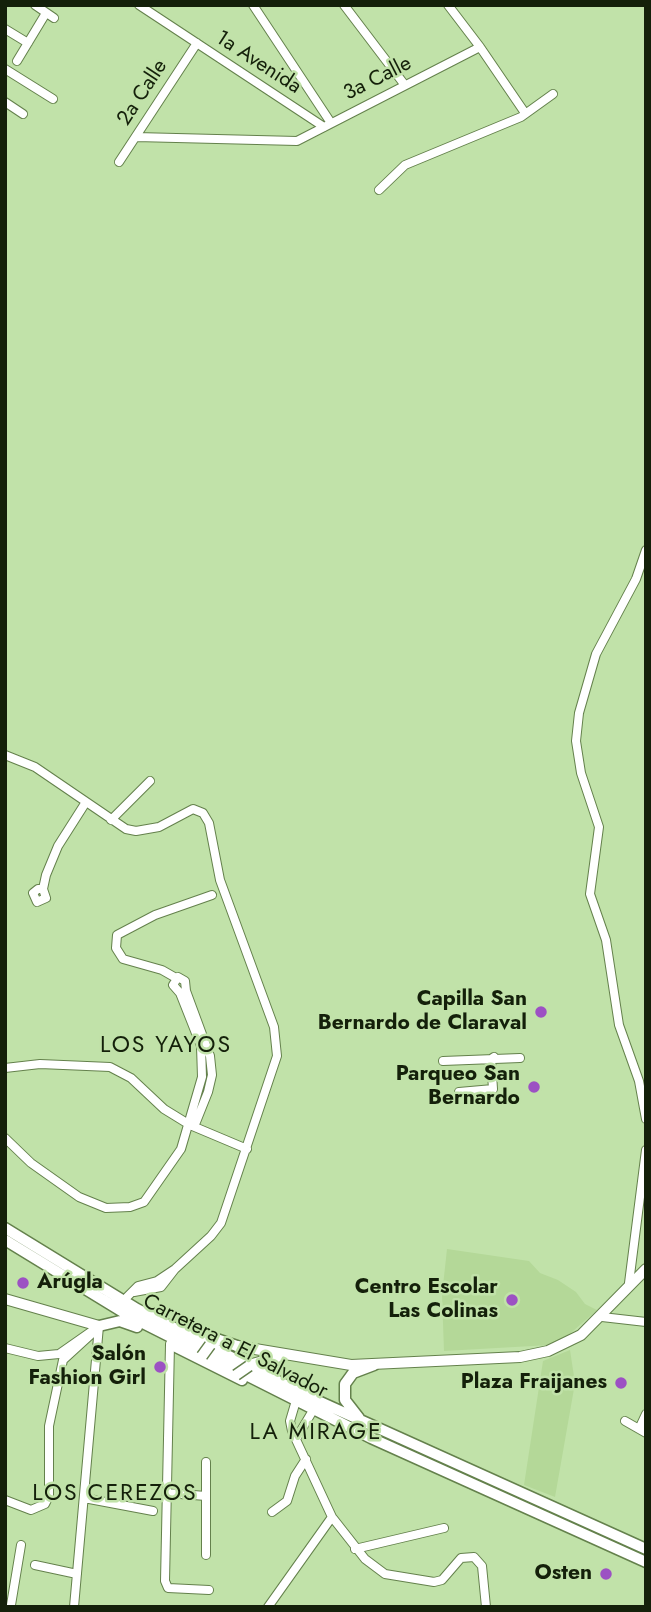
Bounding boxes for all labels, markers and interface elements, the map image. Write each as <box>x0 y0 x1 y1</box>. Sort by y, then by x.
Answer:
street label: 1a Avenida <box>210 26 306 100</box>
street label: 3a Calle <box>340 51 416 107</box>
street label: 2a Calle <box>112 55 174 131</box>
place label: Capilla San Bernardo de Claraval <box>318 987 527 1037</box>
marker: Capilla San Bernardo de Claraval <box>533 1004 549 1020</box>
district label: LOS YAYOS <box>101 1032 231 1060</box>
place label: Parqueo San Bernardo <box>396 1062 520 1112</box>
marker: Parqueo San Bernardo <box>526 1079 542 1095</box>
place label: Arúgla <box>37 1270 103 1296</box>
marker: Arúgla <box>15 1275 31 1291</box>
place label: Centro Escolar Las Colinas <box>355 1275 498 1325</box>
street label: Carretera a El Salvador <box>138 1289 332 1405</box>
marker: Centro Escolar Las Colinas <box>504 1292 520 1308</box>
place label: Salón Fashion Girl <box>28 1342 146 1392</box>
marker: Salón Fashion Girl <box>152 1359 168 1375</box>
place label: Plaza Fraijanes <box>461 1370 607 1396</box>
marker: Plaza Fraijanes <box>613 1375 629 1391</box>
district label: LA MIRAGE <box>251 1419 381 1447</box>
district label: LOS CEREZOS <box>34 1480 196 1508</box>
place label: Osten <box>534 1561 592 1587</box>
marker: Osten <box>598 1566 614 1582</box>

